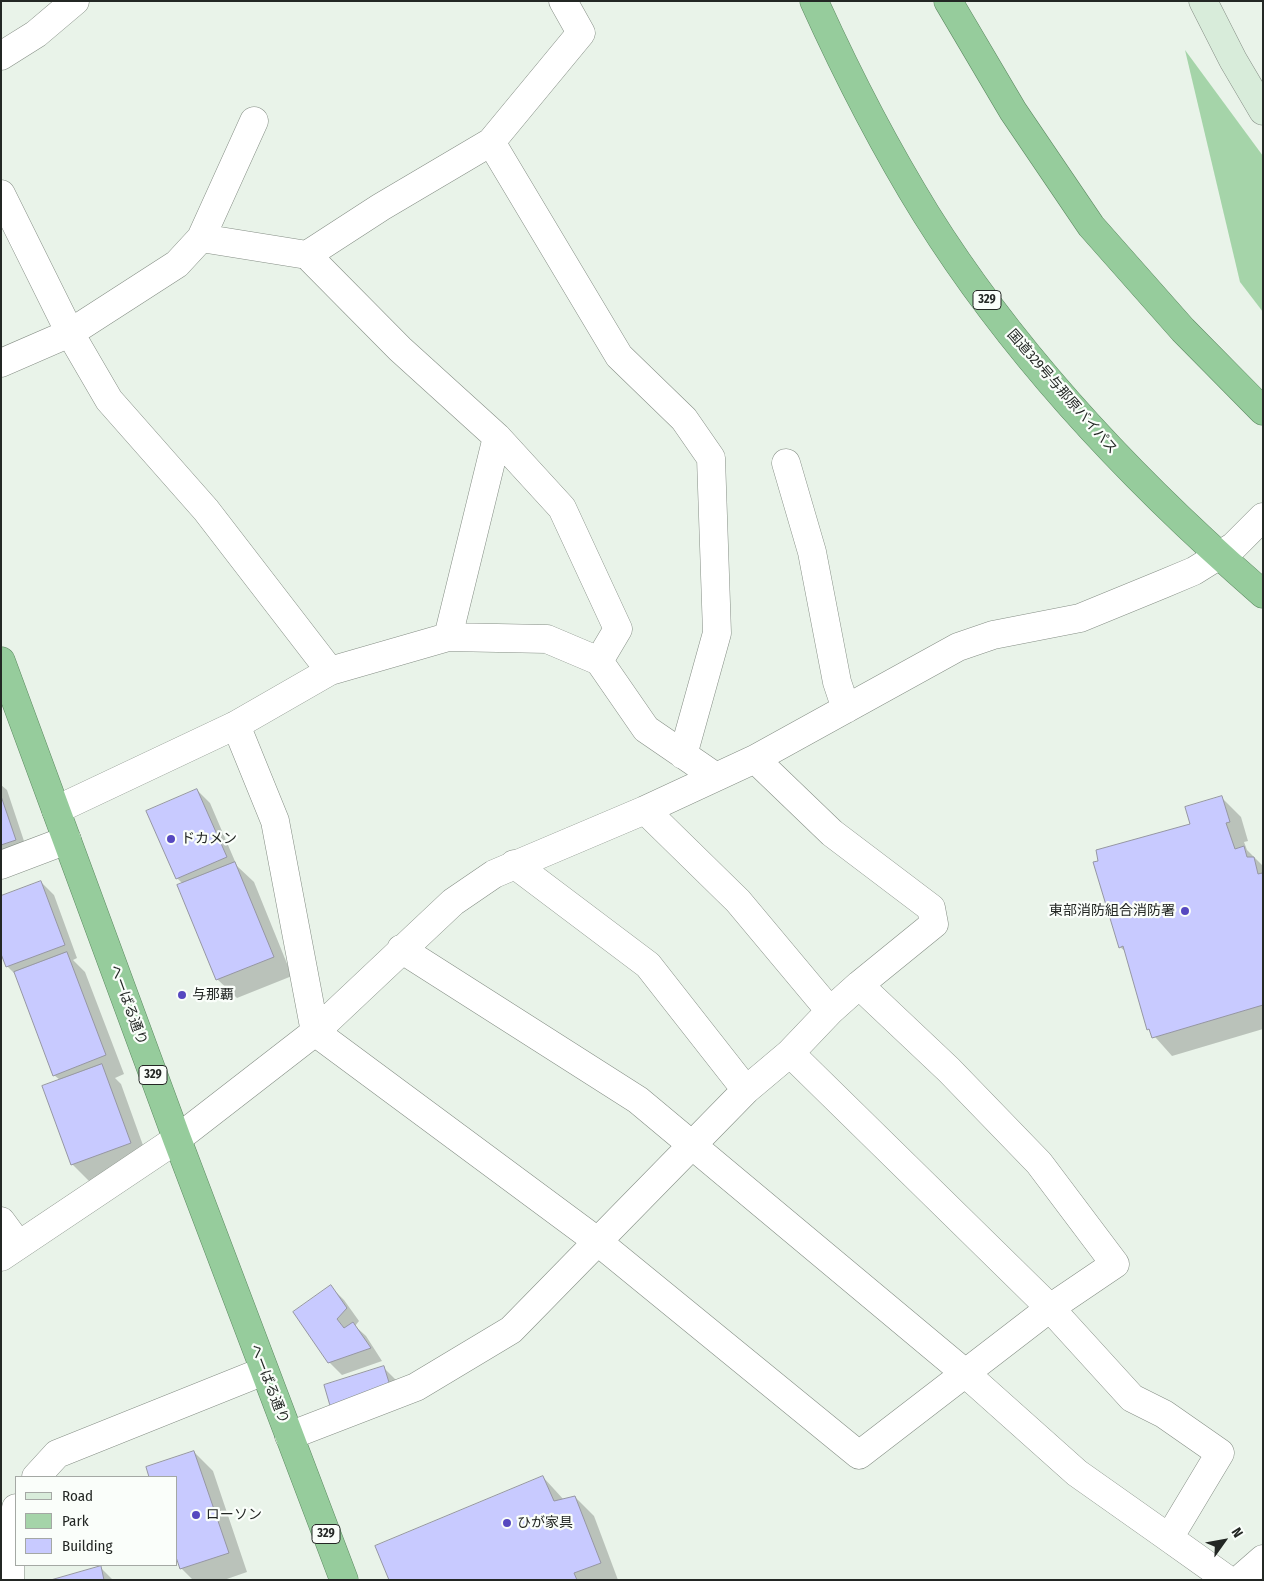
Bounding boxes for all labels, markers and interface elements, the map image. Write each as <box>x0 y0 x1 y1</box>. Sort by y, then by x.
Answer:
road number: 329 <box>973 290 1001 310</box>
street label: 国道329号与那原バイパス <box>1003 326 1121 458</box>
place label: ドカメン <box>181 831 237 847</box>
marker: ドカメン <box>165 833 177 845</box>
place label: 東部消防組合消防署 <box>1049 903 1175 919</box>
marker: 東部消防組合消防署 <box>1179 905 1191 917</box>
street label: へーばる通り <box>106 963 150 1047</box>
place label: 与那覇 <box>192 987 234 1003</box>
marker: 与那覇 <box>176 989 188 1001</box>
road number: 329 <box>139 1066 167 1084</box>
street label: へーばる通り <box>246 1342 292 1426</box>
legend <box>15 1476 178 1566</box>
text: Road <box>62 1487 93 1505</box>
place label: ローソン <box>206 1507 262 1523</box>
marker: ローソン <box>190 1509 202 1521</box>
text: Park <box>62 1512 89 1530</box>
place label: ひが家具 <box>517 1515 573 1531</box>
north arrow <box>1199 1516 1249 1566</box>
marker: ひが家具 <box>501 1517 513 1529</box>
road number: 329 <box>312 1525 340 1544</box>
text: N <box>1228 1525 1247 1541</box>
text: Building <box>62 1537 113 1555</box>

